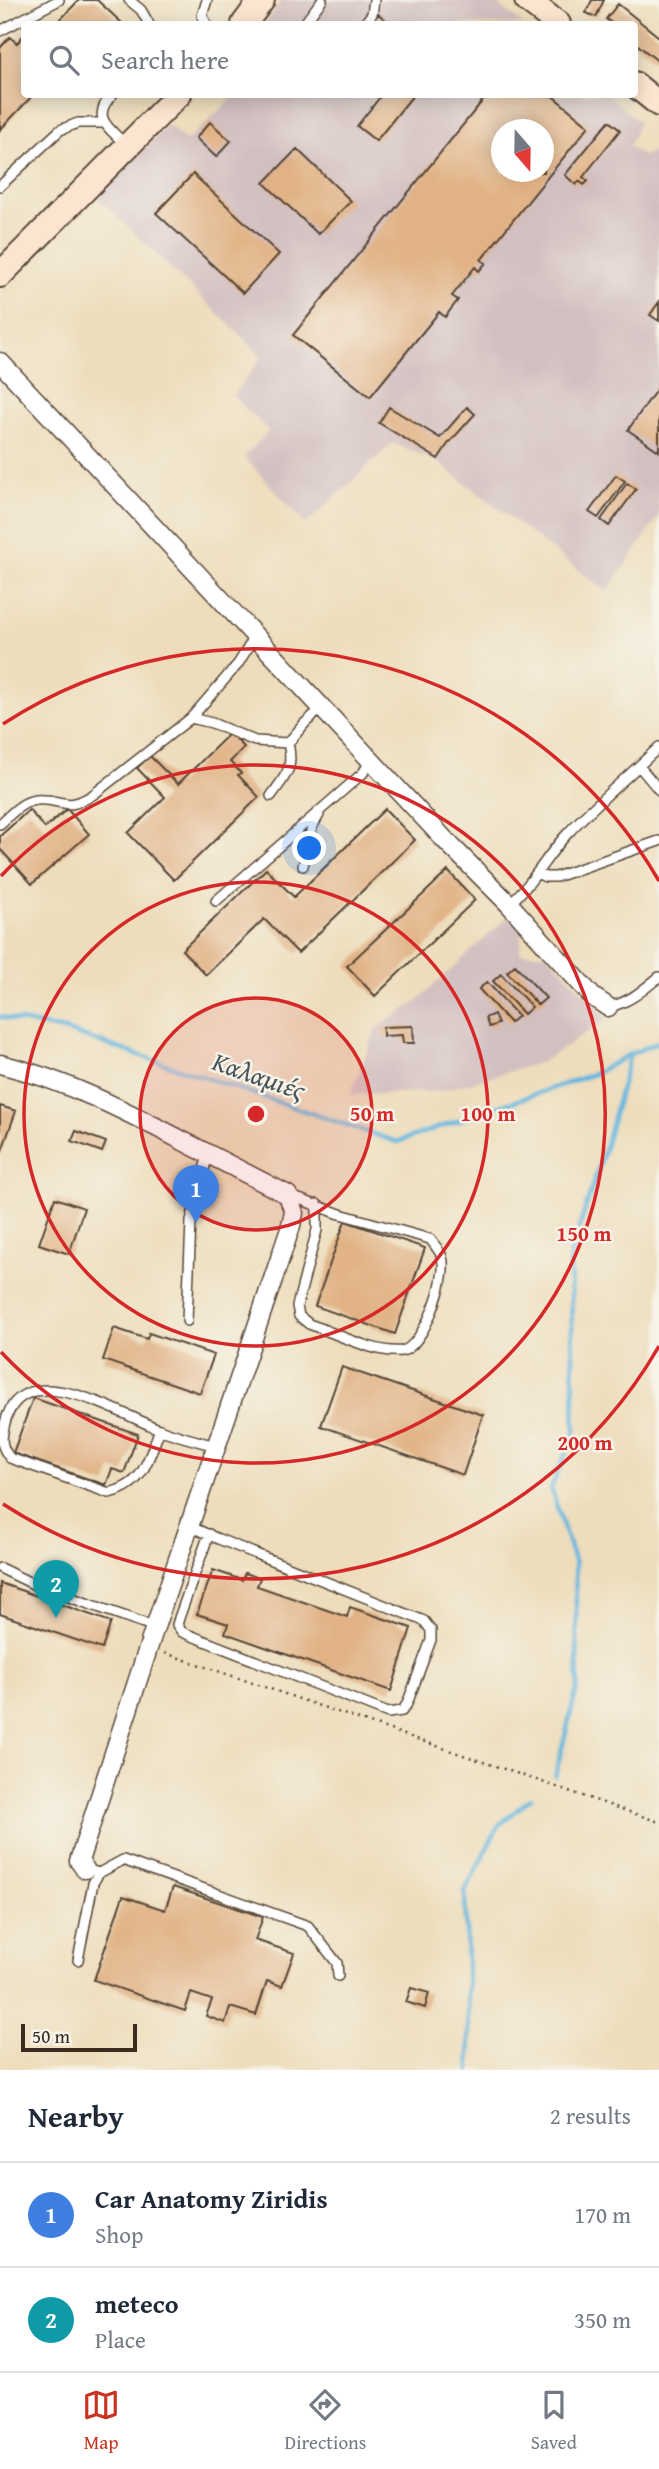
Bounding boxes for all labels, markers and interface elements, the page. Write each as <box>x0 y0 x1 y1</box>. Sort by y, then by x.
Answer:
search box <box>21 21 638 98</box>
text: Search here <box>101 40 229 79</box>
icon: search <box>45 41 83 79</box>
north arrow <box>491 119 554 182</box>
your location <box>292 831 326 865</box>
water label: Καλαμιές <box>206 1041 311 1110</box>
text: 50 m <box>350 1098 394 1129</box>
text: 100 m <box>460 1098 516 1129</box>
centre of rings <box>244 1102 268 1126</box>
pin: 1 <box>173 1165 219 1223</box>
text: 150 m <box>556 1218 612 1249</box>
text: 200 m <box>557 1427 613 1458</box>
pin: 2 <box>33 1560 79 1618</box>
scale bar <box>21 2021 136 2053</box>
text: 50 m <box>32 2022 70 2050</box>
text: Nearby <box>28 2094 124 2138</box>
text: 2 results <box>550 2099 631 2132</box>
text: Car Anatomy Ziridis <box>95 2179 328 2218</box>
text: 1 <box>45 2198 57 2231</box>
text: 170 m <box>574 2198 631 2231</box>
text: Shop <box>95 2218 143 2251</box>
text: meteco <box>95 2284 179 2323</box>
text: 2 <box>45 2303 57 2336</box>
text: 350 m <box>574 2303 631 2336</box>
text: Place <box>95 2323 146 2356</box>
tab: Map <box>82 2386 120 2456</box>
tab: Directions <box>285 2386 366 2456</box>
tab: Saved <box>531 2386 577 2456</box>

